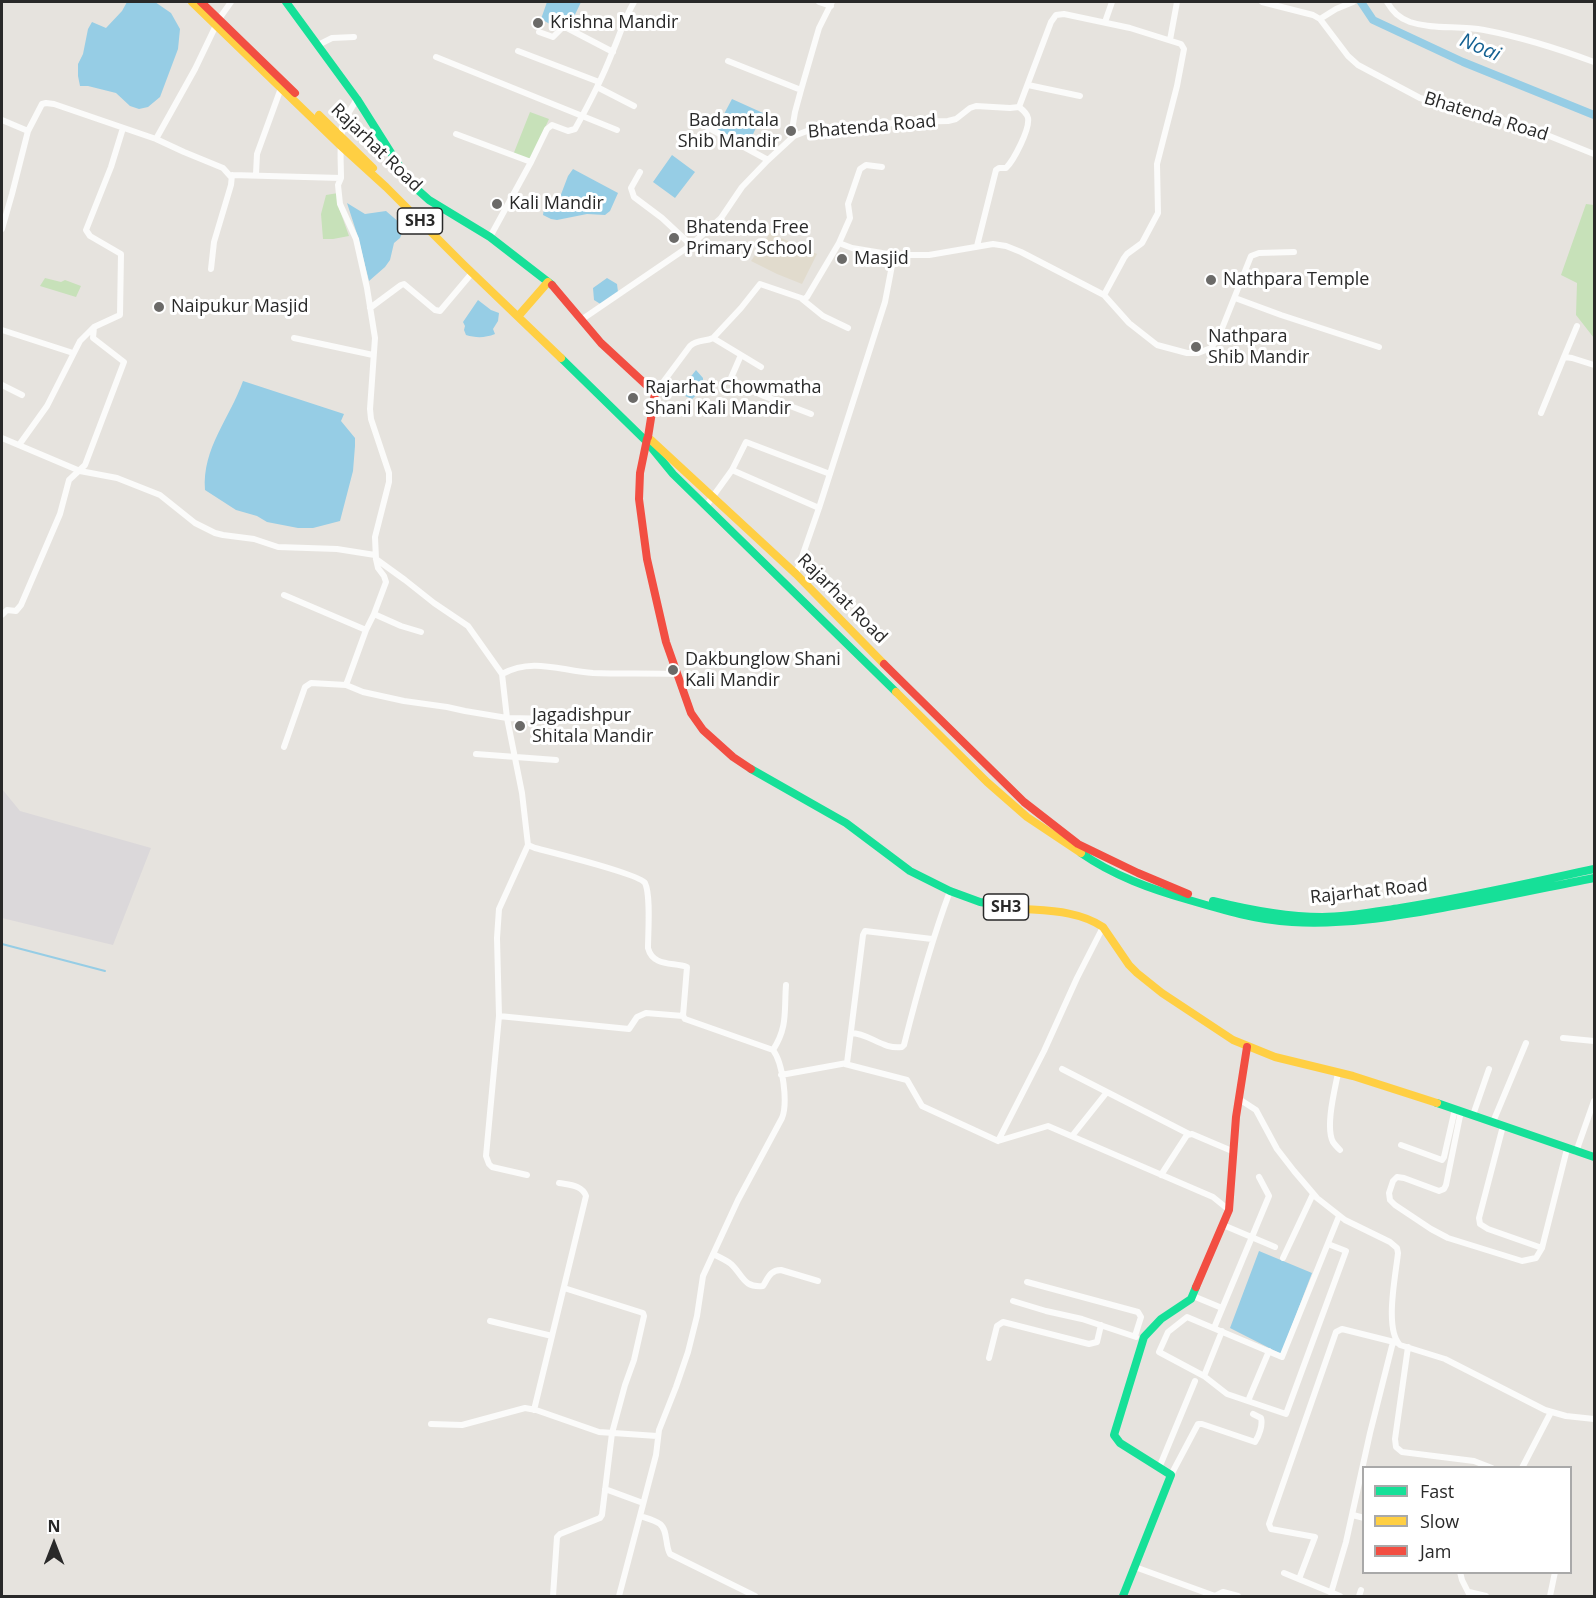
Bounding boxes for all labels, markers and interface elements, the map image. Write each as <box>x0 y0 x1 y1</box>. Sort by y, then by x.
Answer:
place label: Krishna Mandir <box>550 12 678 34</box>
marker: Krishna Mandir <box>531 16 545 30</box>
water label: Noai <box>1456 29 1504 67</box>
street label: Bhatenda Road <box>1421 88 1551 146</box>
street label: Rajarhat Road <box>326 99 426 197</box>
place label: Badamtala Shib Mandir <box>678 110 779 152</box>
street label: Bhatenda Road <box>807 111 937 143</box>
marker: Badamtala Shib Mandir <box>784 124 798 138</box>
place label: Kali Mandir <box>509 193 604 215</box>
marker: Kali Mandir <box>490 197 504 211</box>
road number: SH3 <box>398 208 442 234</box>
place label: Bhatenda Free Primary School <box>686 217 812 260</box>
marker: Bhatenda Free Primary School <box>667 231 681 245</box>
place label: Masjid <box>854 248 909 270</box>
marker: Masjid <box>835 252 849 266</box>
place label: Nathpara Temple <box>1223 269 1369 291</box>
marker: Nathpara Temple <box>1204 273 1218 287</box>
place label: Naipukur Masjid <box>171 296 309 318</box>
marker: Naipukur Masjid <box>152 300 166 314</box>
place label: Nathpara Shib Mandir <box>1208 326 1309 368</box>
marker: Nathpara Shib Mandir <box>1189 340 1203 354</box>
place label: Rajarhat Chowmatha Shani Kali Mandir <box>645 377 821 420</box>
marker: Rajarhat Chowmatha Shani Kali Mandir <box>626 391 640 405</box>
street label: Rajarhat Road <box>793 550 891 648</box>
place label: Dakbunglow Shani Kali Mandir <box>685 649 841 692</box>
marker: Dakbunglow Shani Kali Mandir <box>666 663 680 677</box>
place label: Jagadishpur Shitala Mandir <box>532 705 653 748</box>
marker: Jagadishpur Shitala Mandir <box>513 719 527 733</box>
street label: Rajarhat Road <box>1309 875 1429 909</box>
road number: SH3 <box>984 894 1028 920</box>
legend <box>1362 1466 1572 1574</box>
text: Fast <box>1420 1479 1454 1503</box>
text: Slow <box>1420 1509 1459 1533</box>
north arrow <box>24 1514 84 1574</box>
text: N <box>47 1515 61 1537</box>
text: Jam <box>1420 1539 1452 1563</box>

